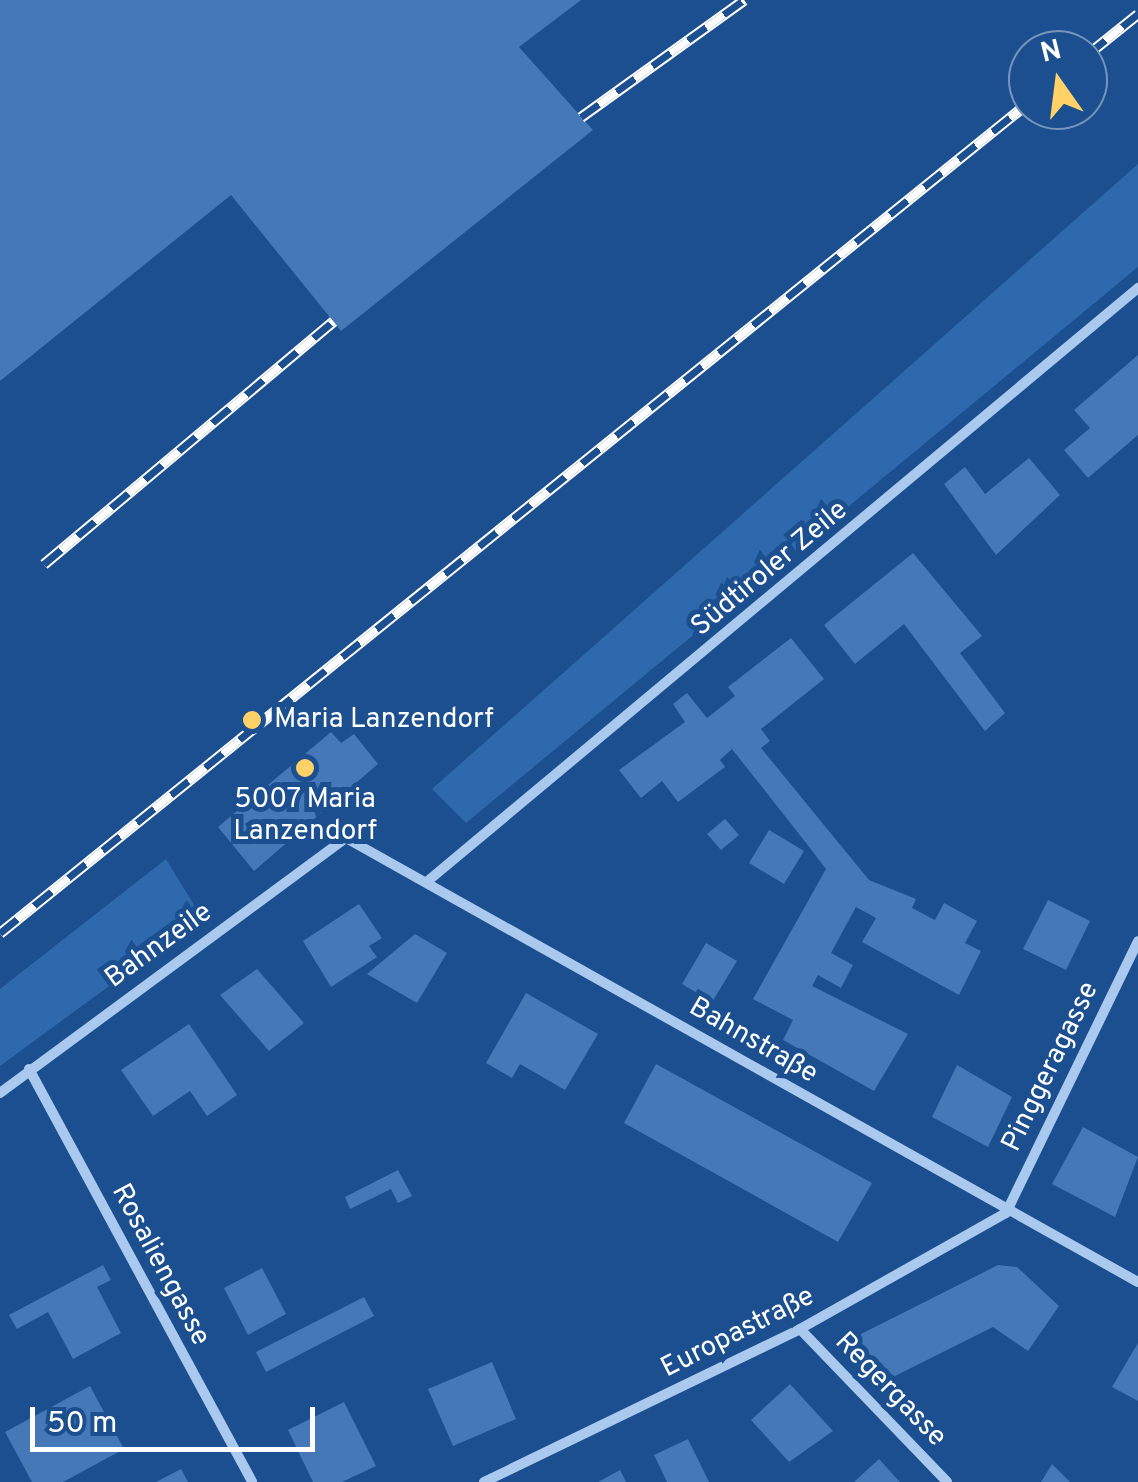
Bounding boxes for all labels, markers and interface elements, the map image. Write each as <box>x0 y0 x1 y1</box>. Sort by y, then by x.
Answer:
north arrow <box>1008 30 1108 130</box>
text: N <box>1037 33 1065 73</box>
street label: Südtiroler Zeile <box>685 494 855 644</box>
place label: Maria Lanzendorf <box>274 703 493 737</box>
marker: Maria Lanzendorf <box>239 707 265 733</box>
marker: 5007 Maria Lanzendorf <box>294 757 316 779</box>
place label: 5007 Maria Lanzendorf <box>233 783 377 849</box>
street label: Bahnzeile <box>99 896 219 996</box>
street label: Pinggeragasse <box>995 977 1107 1157</box>
street label: Bahnstraße <box>683 991 823 1091</box>
street label: Rosaliengasse <box>103 1178 217 1352</box>
street label: Europastraße <box>656 1280 820 1386</box>
street label: Regergasse <box>827 1326 953 1454</box>
scale bar <box>35 1387 320 1449</box>
text: 50 m <box>47 1406 117 1443</box>

